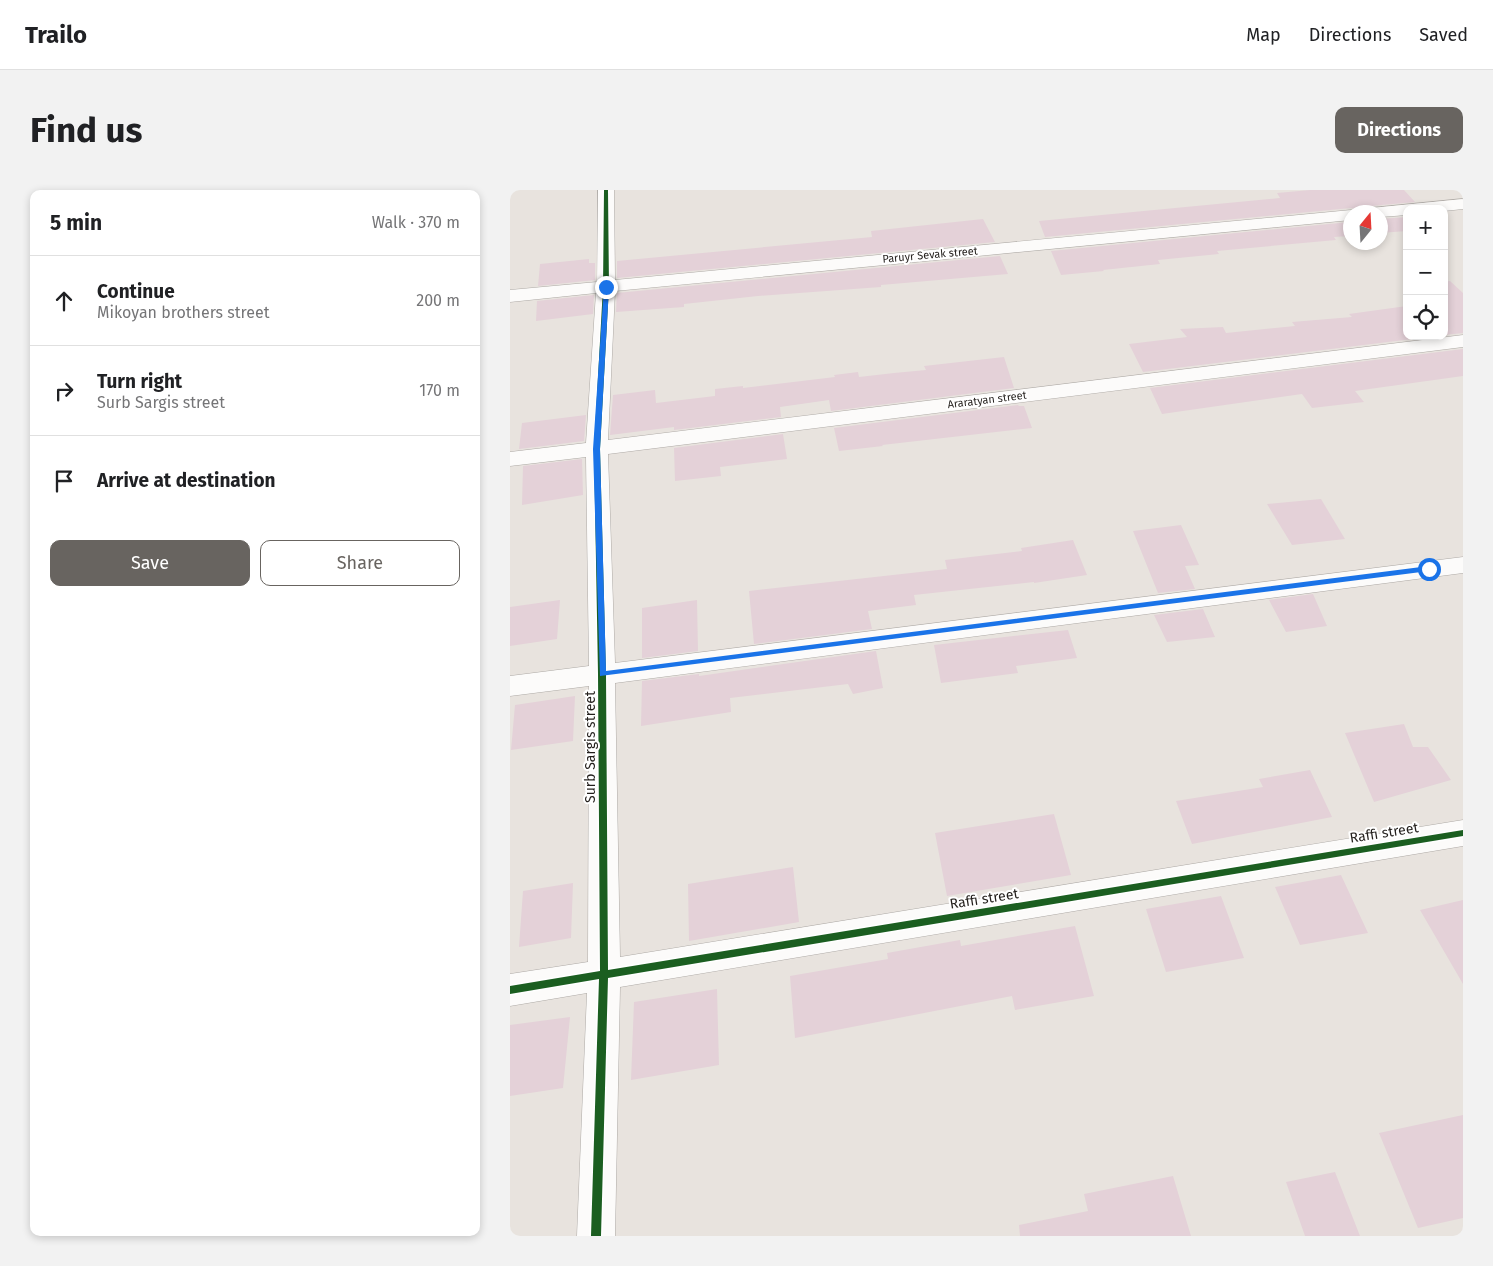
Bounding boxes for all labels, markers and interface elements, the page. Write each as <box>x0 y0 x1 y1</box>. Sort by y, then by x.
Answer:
text: Trailo <box>25 21 87 49</box>
text: Map <box>1246 24 1281 46</box>
text: Directions <box>1309 24 1391 46</box>
text: Saved <box>1419 24 1468 46</box>
button: Directions <box>1335 107 1463 153</box>
text: Find us <box>30 109 142 151</box>
north arrow <box>1343 205 1388 250</box>
map controls <box>1403 205 1448 340</box>
button: + <box>1403 205 1448 250</box>
text: 5 min <box>50 210 102 236</box>
text: Walk · 370 m <box>372 213 460 232</box>
street label: Paruyr Sevak street <box>882 244 978 266</box>
button: − <box>1403 250 1448 295</box>
route end <box>595 276 618 299</box>
text: Continue <box>97 280 175 303</box>
icon: ahead <box>50 287 78 315</box>
text: 200 m <box>416 291 460 310</box>
button: locate <box>1403 295 1448 340</box>
text: Mikoyan brothers street <box>97 303 269 322</box>
text: Turn right <box>97 370 182 393</box>
icon: right <box>50 377 78 405</box>
text: 170 m <box>419 381 460 400</box>
street label: Araratyan street <box>947 389 1027 411</box>
text: Surb Sargis street <box>97 393 225 412</box>
icon: arrive <box>50 467 78 495</box>
text: Arrive at destination <box>97 469 276 492</box>
button: Save <box>50 540 250 586</box>
button: Share <box>260 540 460 586</box>
route start <box>1418 558 1441 581</box>
street label: Surb Sargis street <box>582 690 599 803</box>
street label: Raffi street <box>1348 819 1420 847</box>
street label: Raffi street <box>948 885 1020 913</box>

